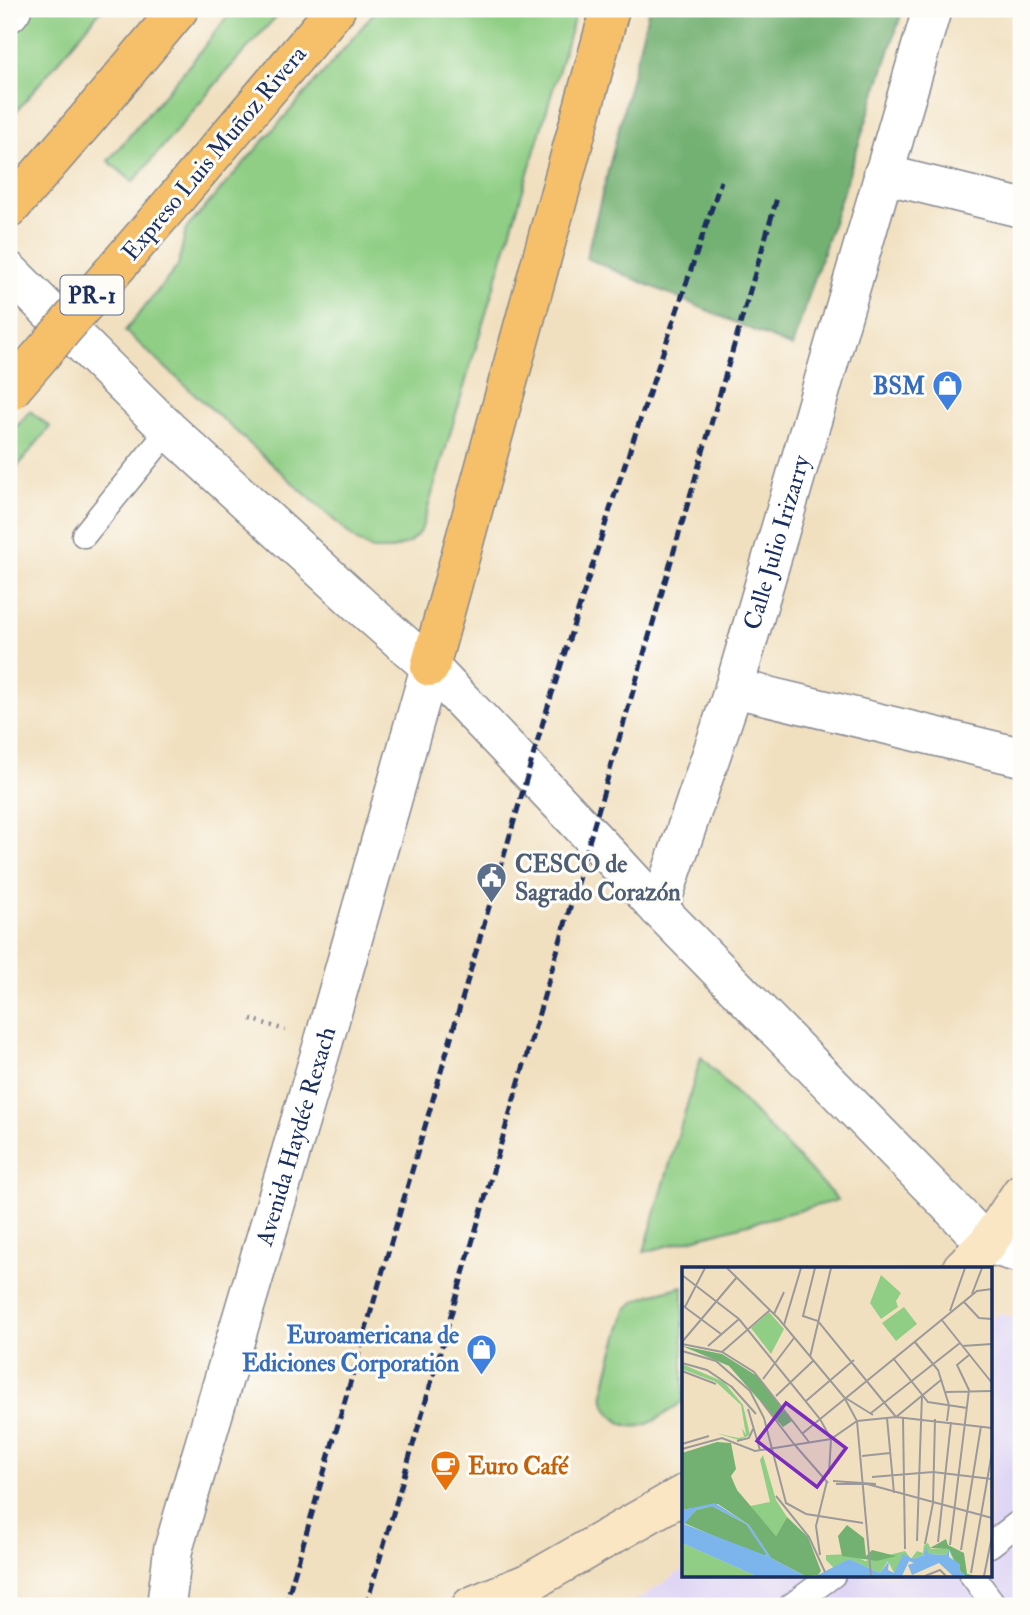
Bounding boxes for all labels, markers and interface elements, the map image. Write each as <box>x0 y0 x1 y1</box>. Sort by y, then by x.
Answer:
street label: Expreso Luis Muñoz Rivera <box>115 39 314 267</box>
road number: PR-1 <box>60 276 124 314</box>
shop icon: BSM <box>931 369 965 413</box>
place label: BSM <box>873 371 925 402</box>
street label: Calle Julio Irizarry <box>737 451 817 634</box>
place label: CESCO de Sagrado Corazón <box>515 849 681 908</box>
public building icon: CESCO de Sagrado Corazón <box>475 861 509 905</box>
street label: Avenida Haydée Rexach <box>249 1023 343 1250</box>
inset map <box>682 1267 992 1576</box>
place label: Euroamericana de Ediciones Corporation <box>242 1320 460 1379</box>
shop icon: Euroamericana de Ediciones Corporation <box>465 1332 499 1376</box>
cafe icon: Euro Café <box>428 1449 462 1493</box>
place label: Euro Café <box>468 1451 569 1482</box>

